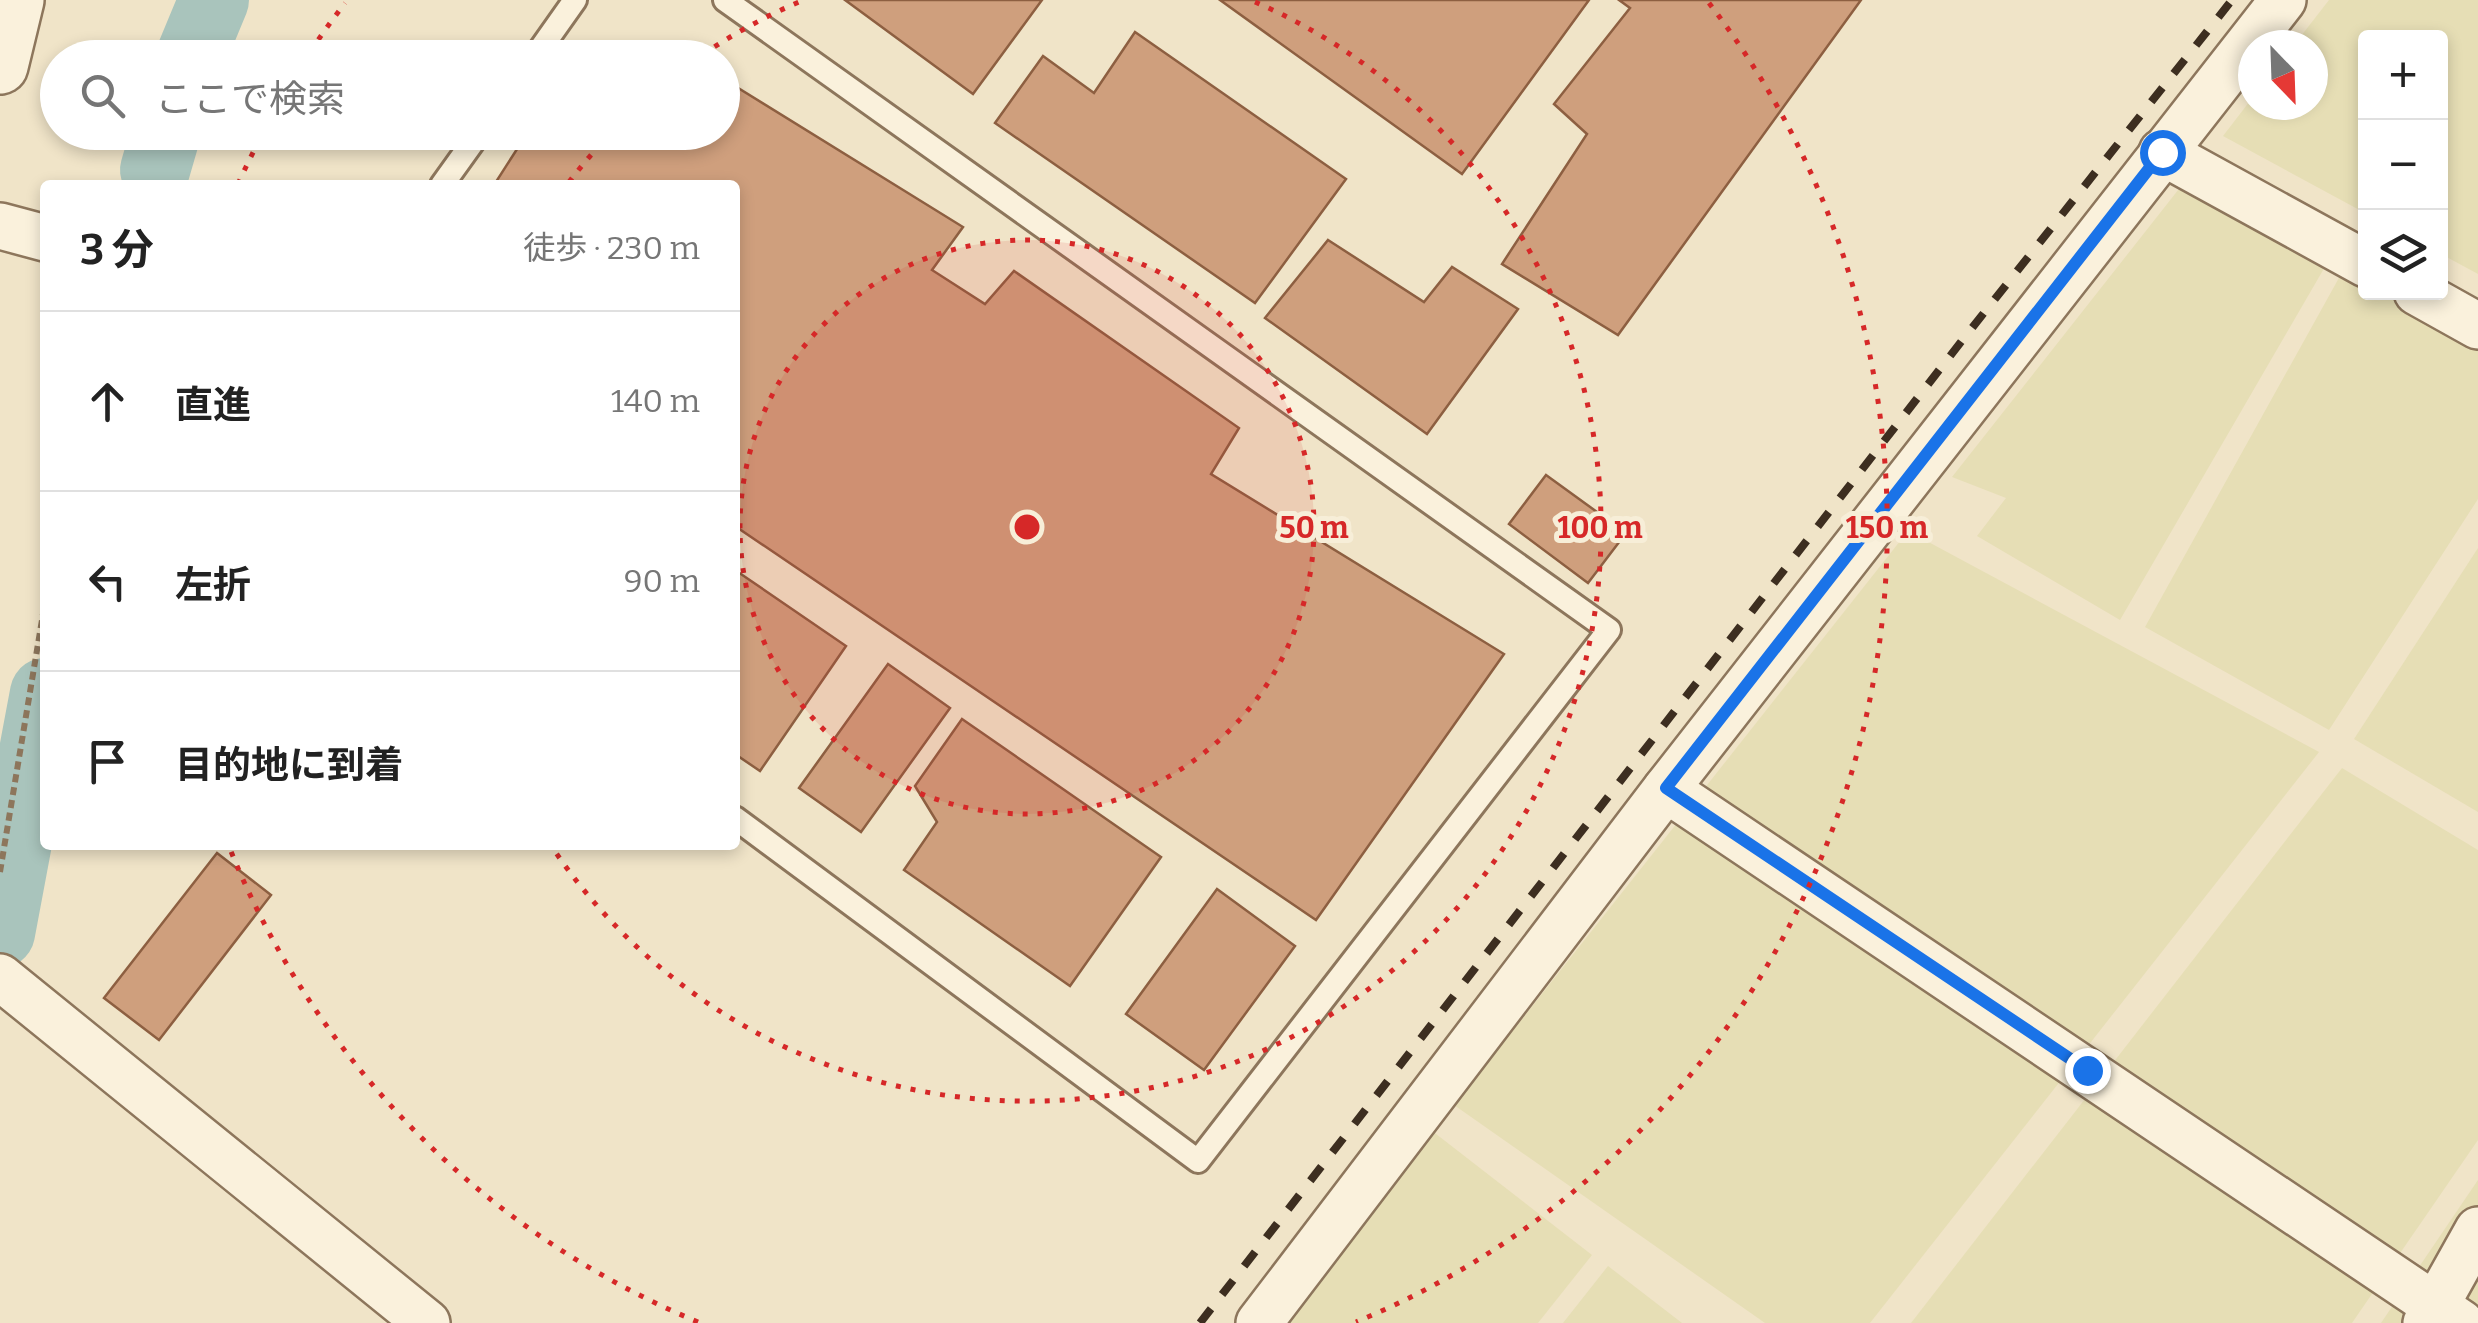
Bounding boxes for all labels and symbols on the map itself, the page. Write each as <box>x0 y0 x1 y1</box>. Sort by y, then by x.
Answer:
north arrow <box>2238 30 2328 120</box>
route start <box>2140 130 2186 176</box>
centre of rings <box>1009 509 1045 545</box>
text: 50 m <box>1279 510 1349 546</box>
text: 100 m <box>1557 510 1643 546</box>
text: 150 m <box>1846 510 1929 546</box>
route end <box>2065 1048 2111 1094</box>

